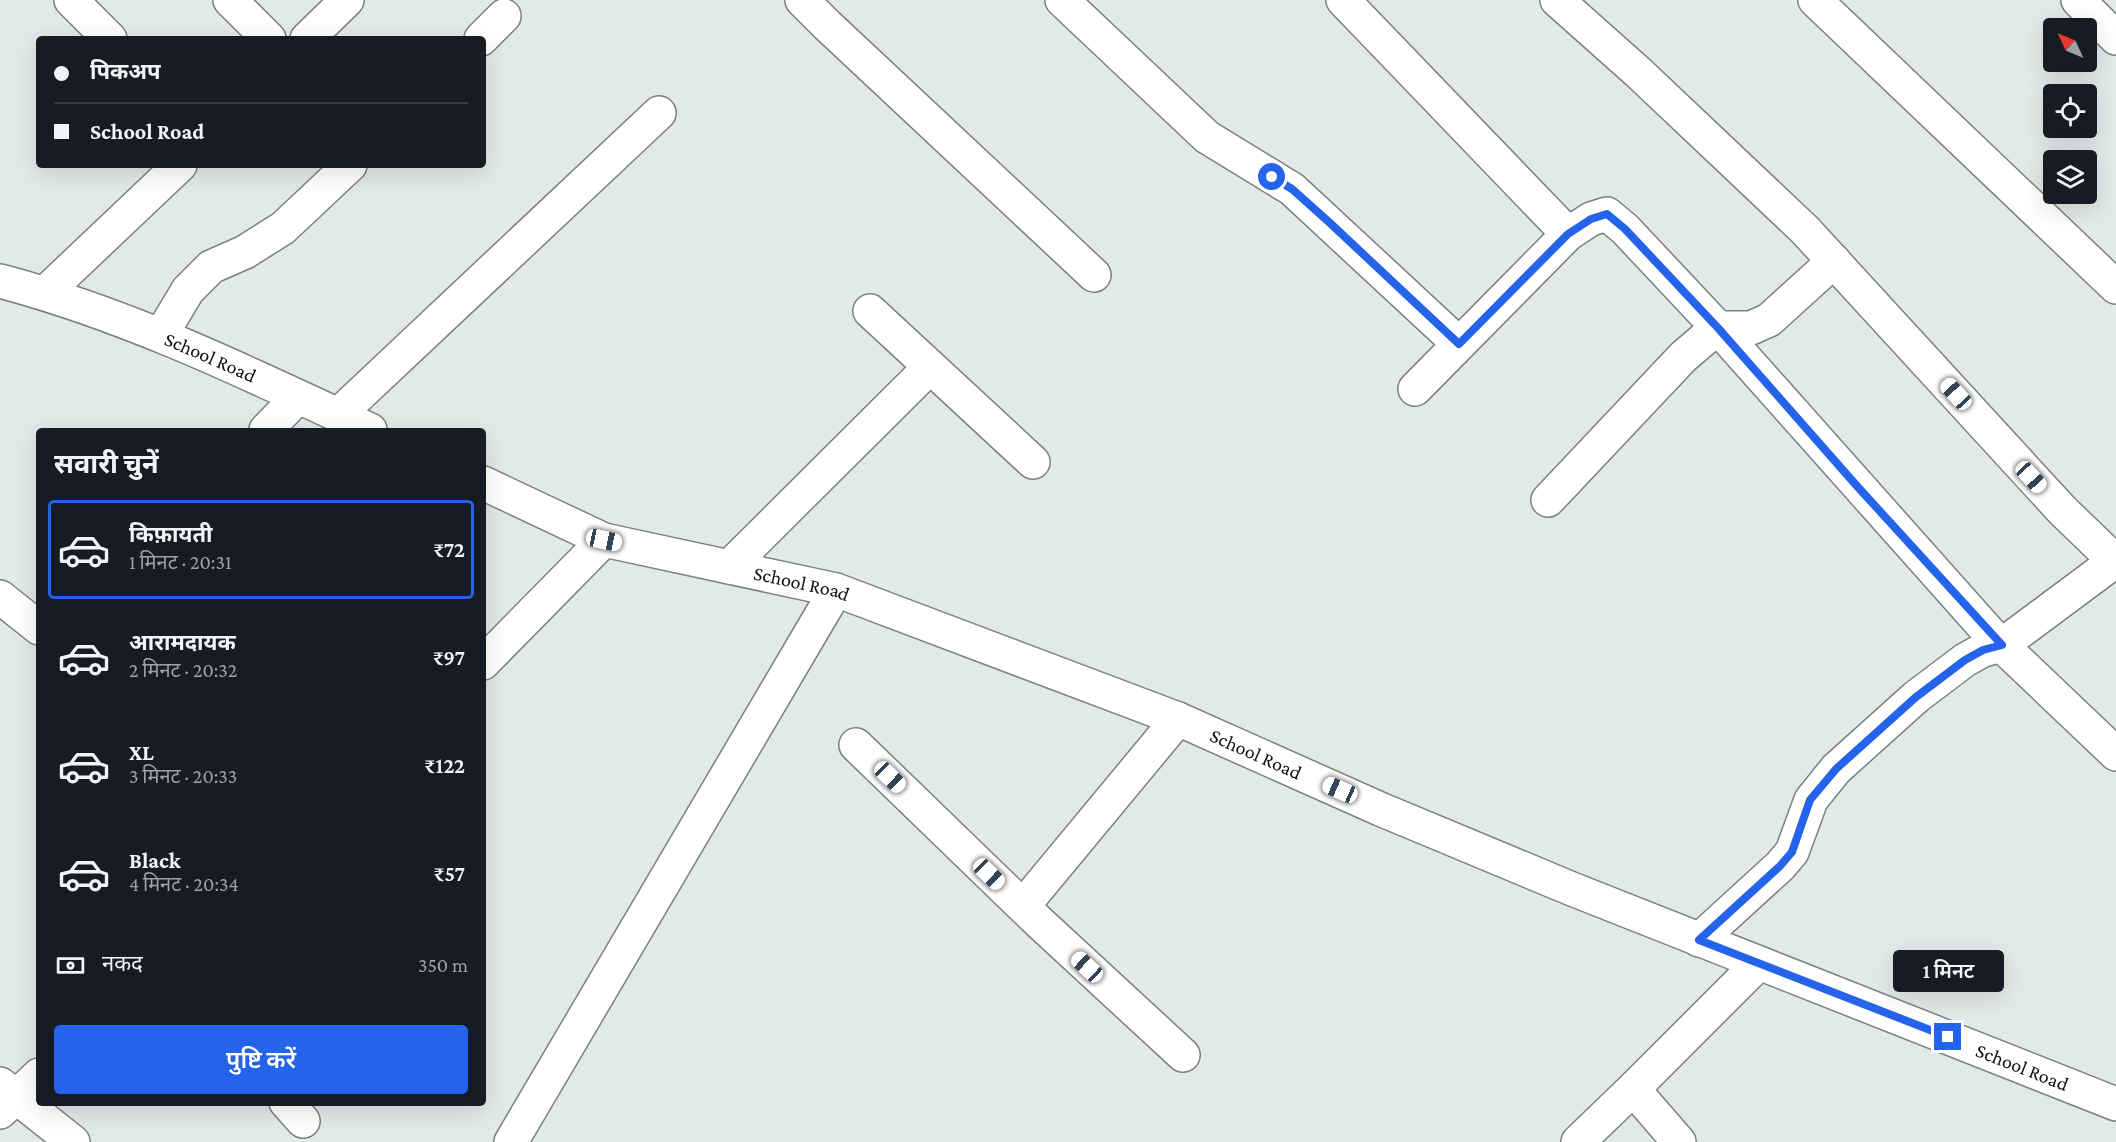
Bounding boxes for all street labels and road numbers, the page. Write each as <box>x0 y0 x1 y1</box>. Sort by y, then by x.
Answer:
street label: School Road <box>161 328 260 387</box>
street label: School Road <box>752 562 853 605</box>
street label: School Road <box>1207 724 1306 784</box>
street label: School Road <box>1973 1039 2072 1095</box>

